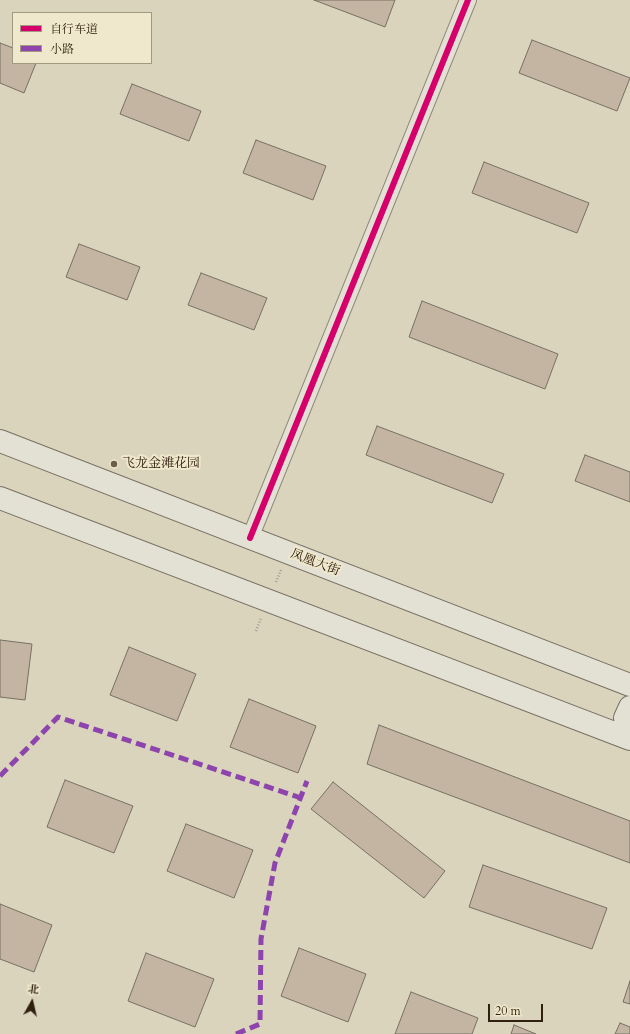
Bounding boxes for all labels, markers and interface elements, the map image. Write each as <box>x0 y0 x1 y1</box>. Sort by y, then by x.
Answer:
legend <box>12 12 152 64</box>
text: 自行车道 <box>50 21 98 37</box>
text: 小路 <box>50 41 74 57</box>
place label: 飞龙金滩花园 <box>122 456 200 472</box>
marker: 飞龙金滩花园 <box>109 459 119 469</box>
street label: 凤凰大街 <box>288 546 342 580</box>
text: 北 <box>27 981 40 998</box>
north arrow <box>12 982 52 1022</box>
scale bar <box>490 996 545 1022</box>
text: 20 m <box>495 1003 521 1019</box>

